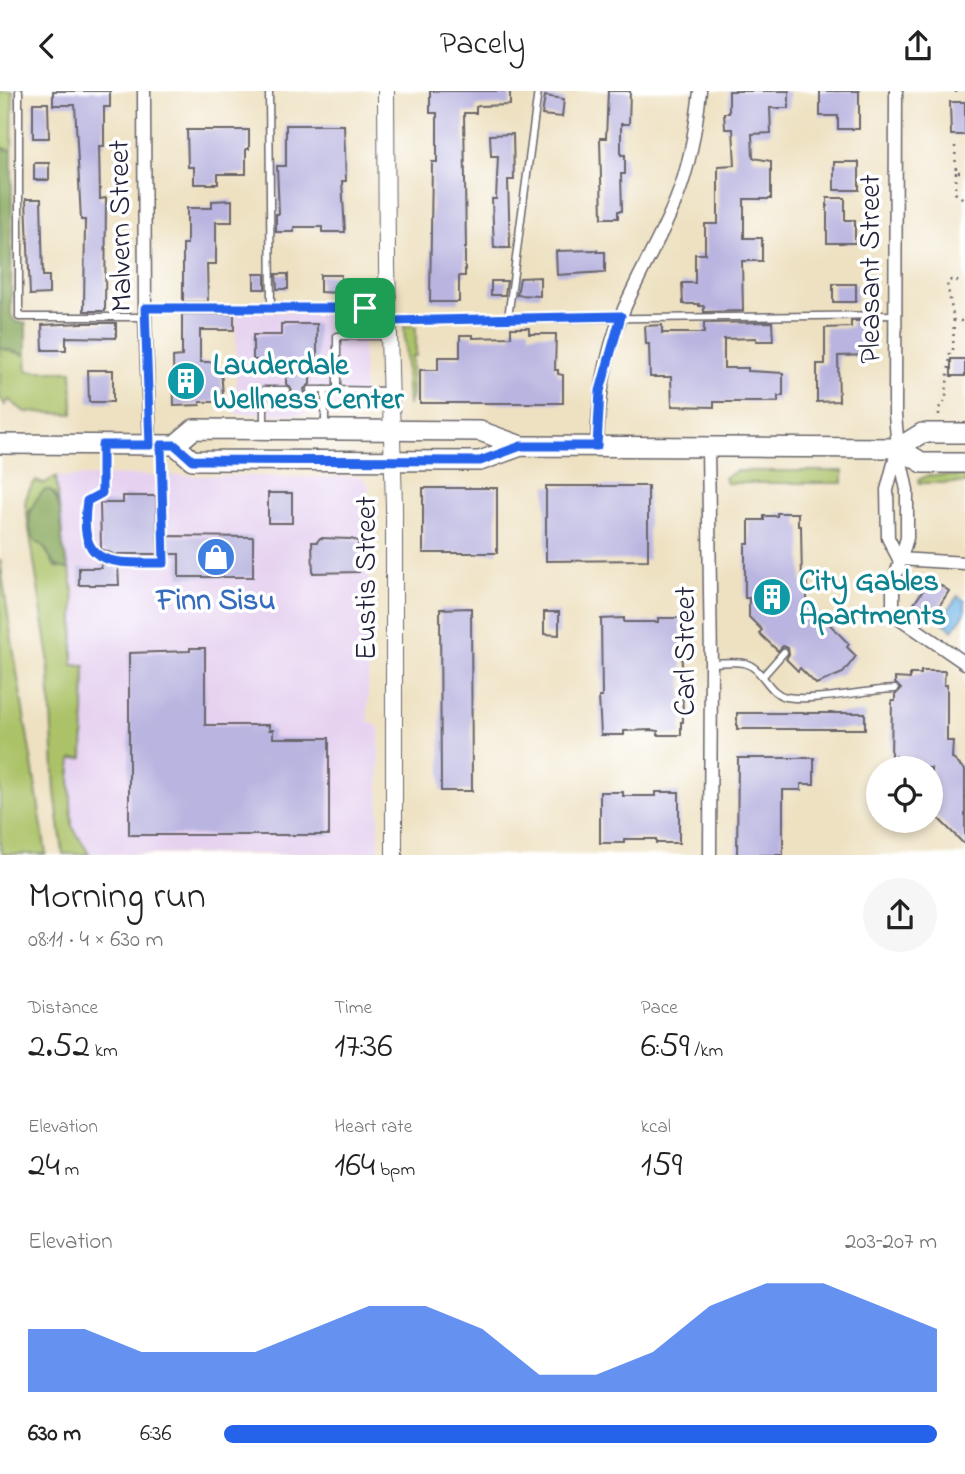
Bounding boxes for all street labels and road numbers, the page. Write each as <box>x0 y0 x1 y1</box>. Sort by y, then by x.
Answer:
street label: Malvern Street <box>98 139 146 313</box>
street label: Pleasant Street <box>850 174 894 364</box>
street label: Eustis Street <box>346 496 390 660</box>
street label: Carl Street <box>665 586 709 716</box>

